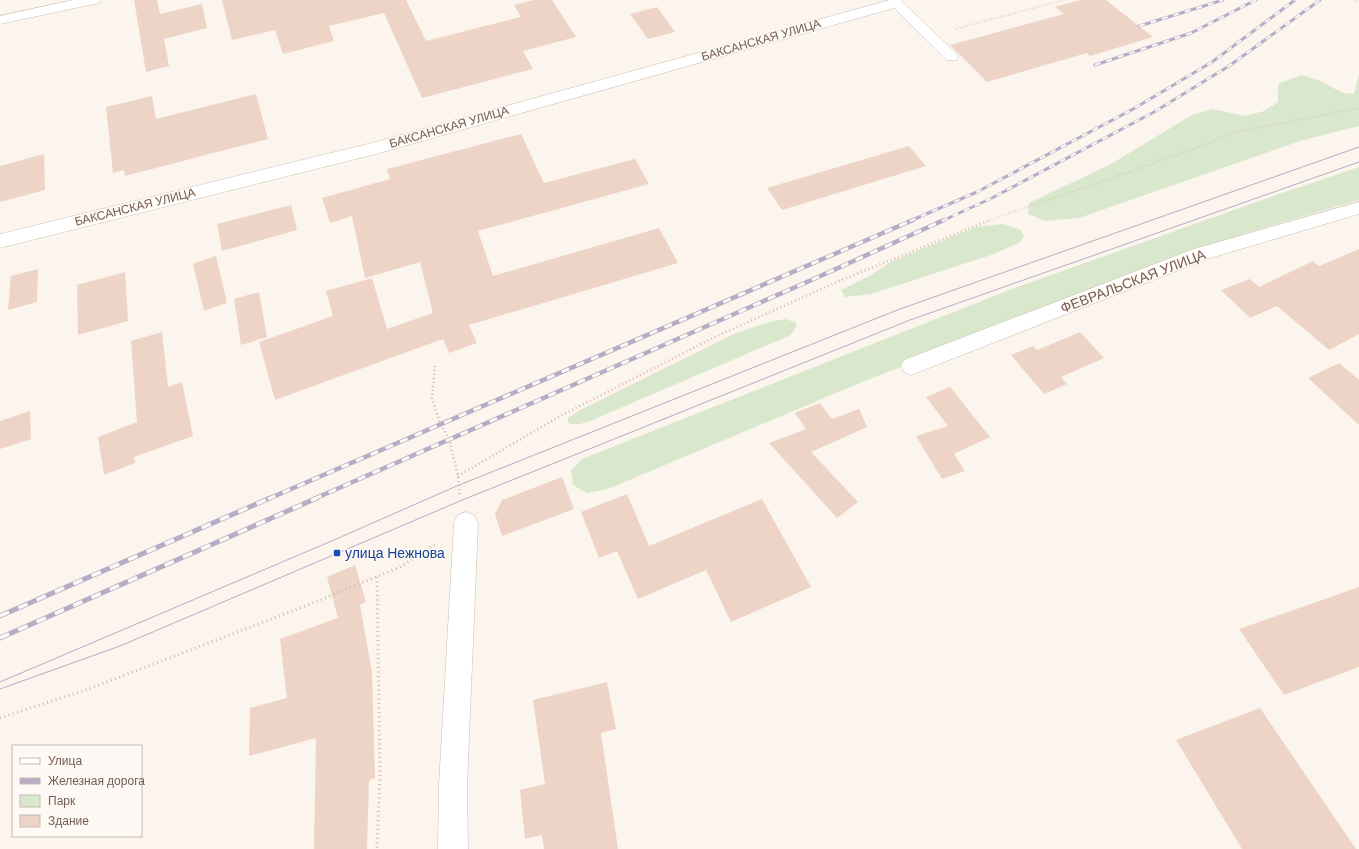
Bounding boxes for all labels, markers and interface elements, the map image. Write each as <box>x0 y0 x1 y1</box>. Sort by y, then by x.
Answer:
street label: БАКСАНСКАЯ УЛИЦА <box>699 15 823 65</box>
street label: БАКСАНСКАЯ УЛИЦА <box>387 102 511 152</box>
street label: БАКСАНСКАЯ УЛИЦА <box>73 184 197 230</box>
street label: ФЕВРАЛЬСКАЯ УЛИЦА <box>1058 245 1209 317</box>
place label: улица Нежнова <box>345 544 445 562</box>
marker: улица Нежнова <box>332 548 342 558</box>
legend <box>12 745 142 837</box>
text: Улица <box>48 753 82 769</box>
text: Железная дорога <box>48 773 145 789</box>
text: Парк <box>48 793 76 809</box>
text: Здание <box>48 813 89 829</box>

